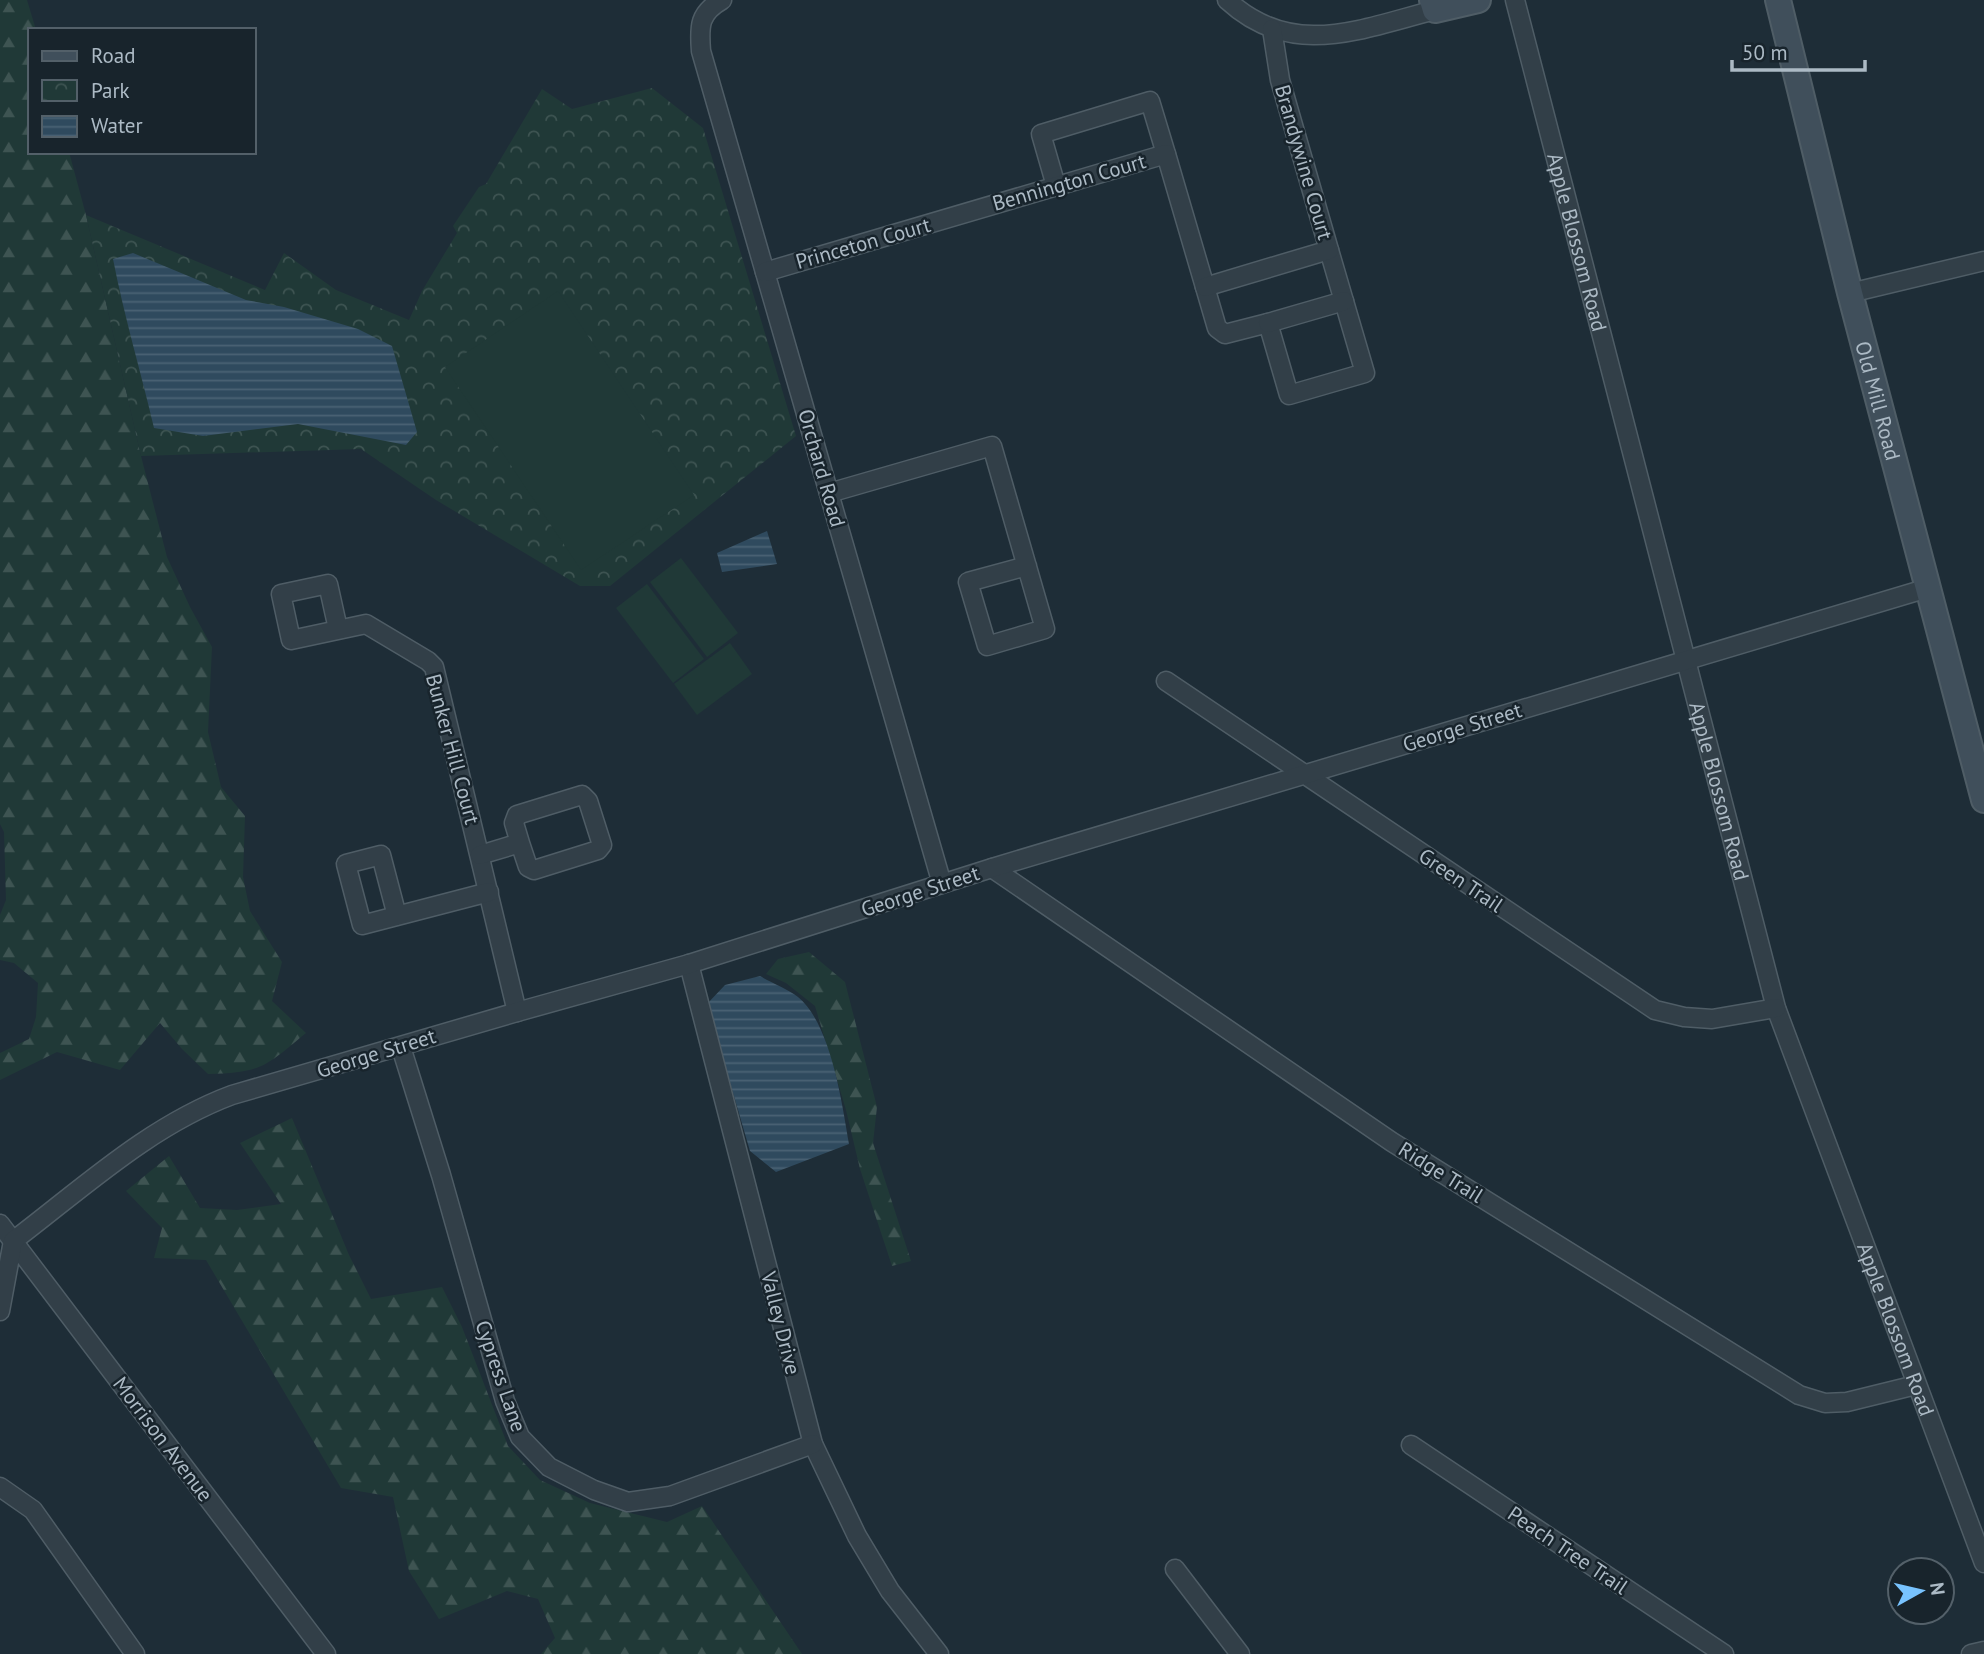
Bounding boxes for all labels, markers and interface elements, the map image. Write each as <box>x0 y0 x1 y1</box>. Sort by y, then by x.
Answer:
legend <box>28 28 256 154</box>
scale bar <box>1732 28 1865 72</box>
text: 50 m <box>1742 39 1788 66</box>
text: Road <box>91 42 135 69</box>
text: Park <box>91 77 130 104</box>
street label: Brandywine Court <box>1269 81 1339 243</box>
text: Water <box>91 112 143 139</box>
street label: Bennington Court <box>989 147 1149 217</box>
street label: Apple Blossom Road <box>1542 150 1614 334</box>
street label: Princeton Court <box>793 211 933 275</box>
street label: Old Mill Road <box>1850 338 1907 463</box>
street label: Orchard Road <box>792 406 852 530</box>
street label: Bunker Hill Court <box>420 671 486 827</box>
street label: George Street <box>1399 696 1525 758</box>
street label: Apple Blossom Road <box>1684 699 1756 883</box>
street label: Green Trail <box>1414 842 1508 918</box>
street label: George Street <box>857 859 983 923</box>
street label: George Street <box>313 1022 439 1084</box>
street label: Ridge Trail <box>1394 1135 1488 1209</box>
street label: Apple Blossom Road <box>1851 1238 1941 1420</box>
street label: Valley Drive <box>755 1268 807 1377</box>
street label: Cypress Lane <box>469 1317 533 1435</box>
street label: Morrison Avenue <box>107 1371 219 1507</box>
street label: Peach Tree Trail <box>1503 1500 1633 1600</box>
north arrow <box>1886 1556 1956 1626</box>
text: N <box>1925 1581 1951 1596</box>

